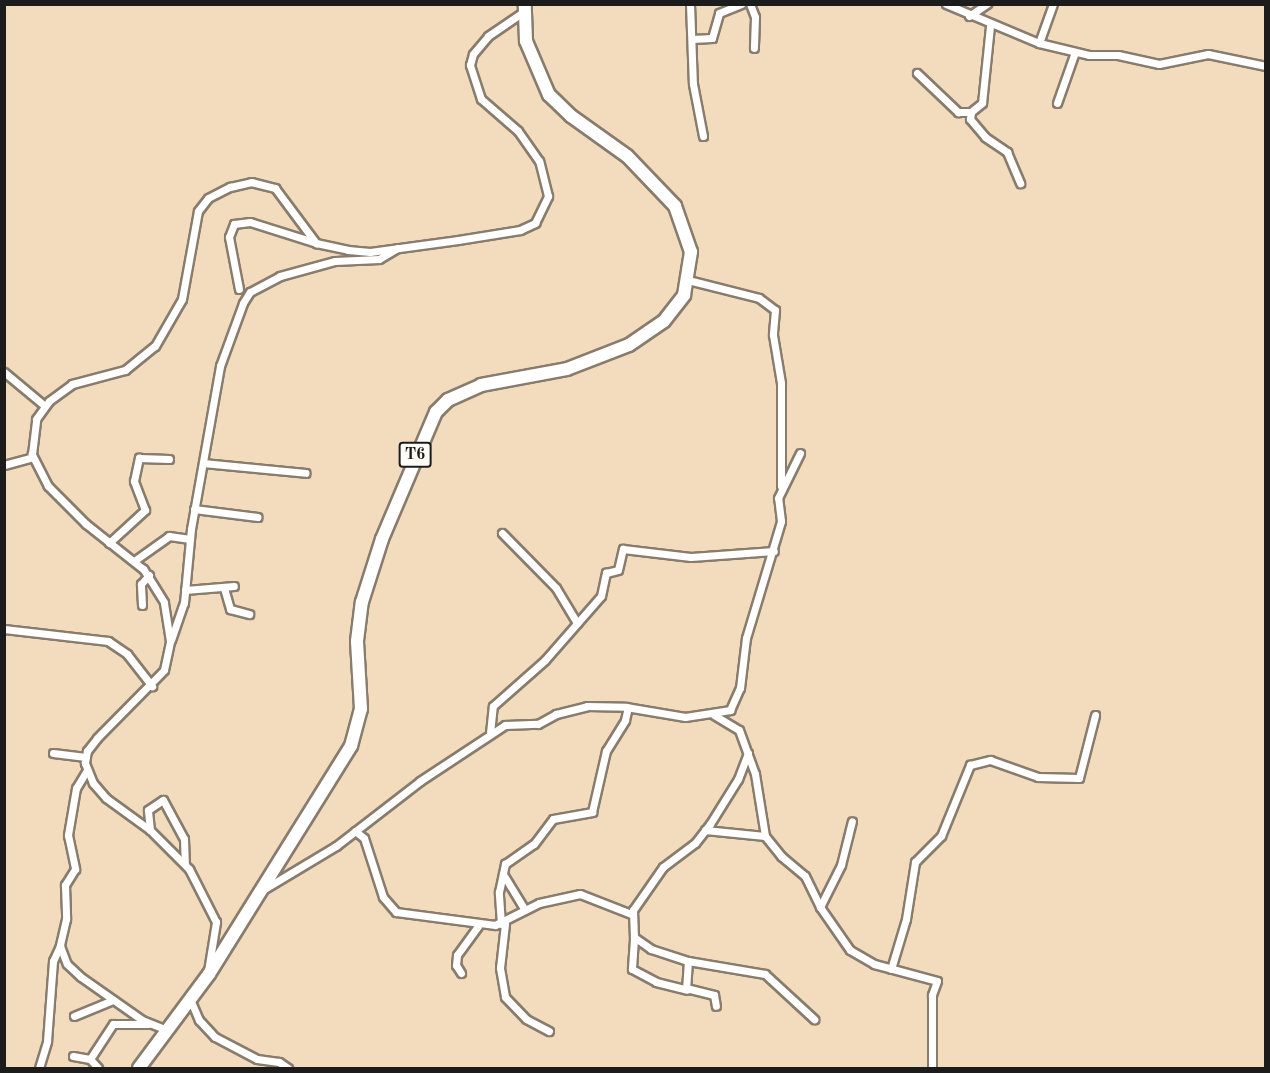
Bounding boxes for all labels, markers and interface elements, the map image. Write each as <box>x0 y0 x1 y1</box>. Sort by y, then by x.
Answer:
road number: T6 <box>398 442 432 468</box>

